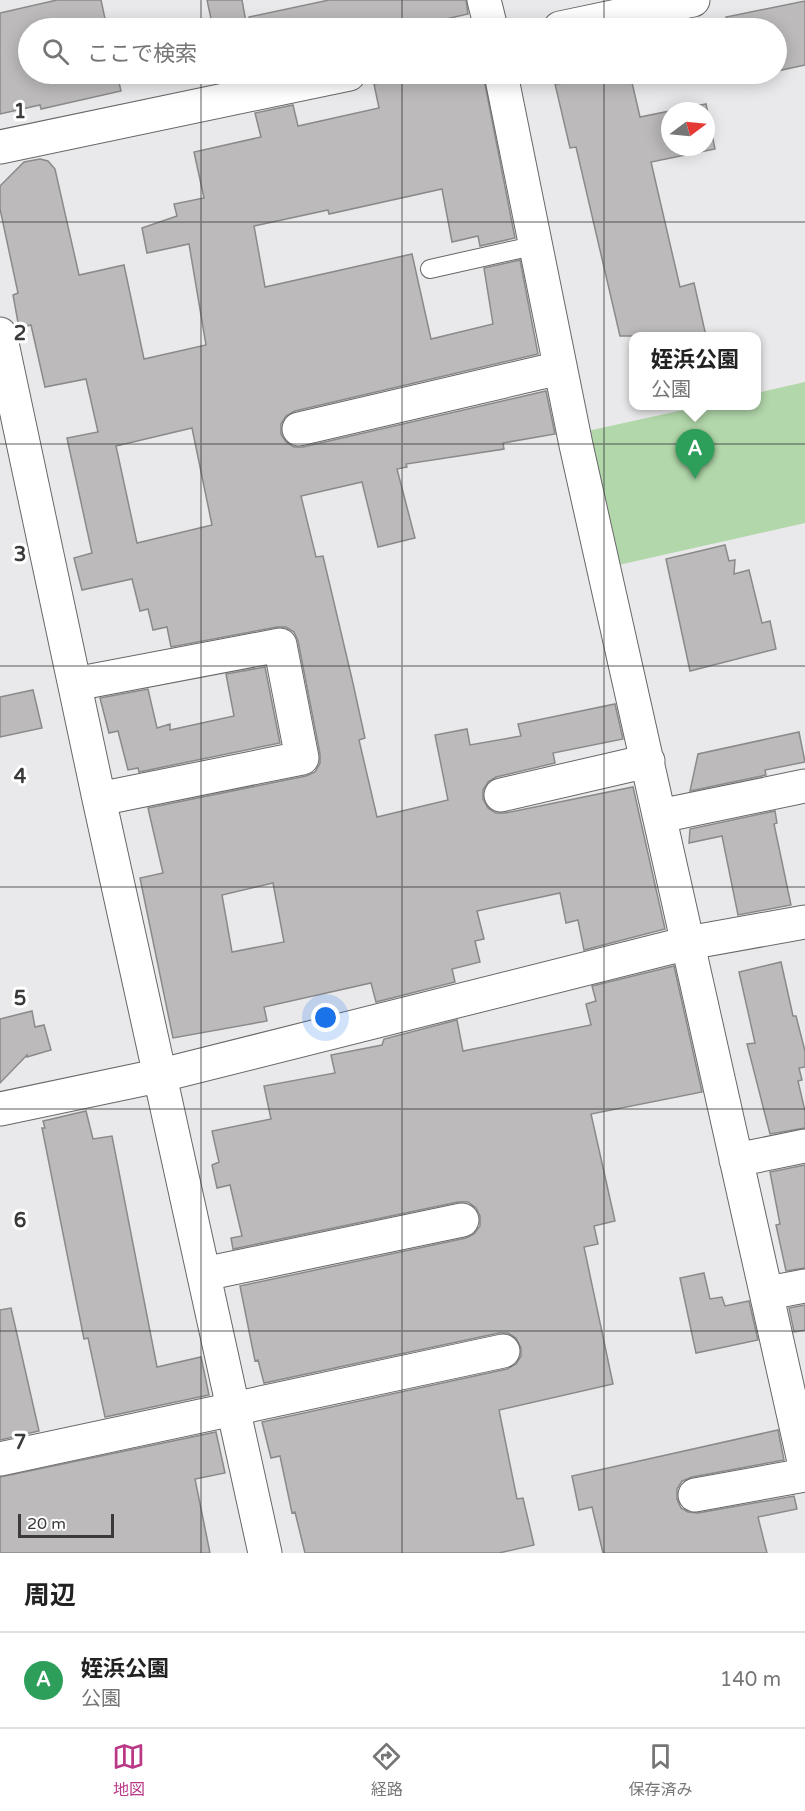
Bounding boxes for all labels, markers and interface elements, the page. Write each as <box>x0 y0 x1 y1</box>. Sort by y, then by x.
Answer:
search box <box>18 18 787 84</box>
icon: search <box>39 35 72 68</box>
text: ここで検索 <box>87 41 197 67</box>
text: 1 <box>14 100 26 124</box>
north arrow <box>661 102 715 156</box>
text: 2 <box>14 322 26 346</box>
popup <box>629 332 761 410</box>
text: 姪浜公園 <box>651 347 739 373</box>
text: 公園 <box>651 378 691 402</box>
pin: A <box>676 430 714 479</box>
text: 3 <box>14 543 26 567</box>
text: 4 <box>14 765 27 789</box>
text: 5 <box>14 987 26 1011</box>
your location <box>311 1003 340 1032</box>
text: 6 <box>14 1209 26 1233</box>
text: 7 <box>14 1431 26 1455</box>
scale bar <box>18 1511 114 1538</box>
text: 20 m <box>27 1514 66 1534</box>
text: 周辺 <box>24 1580 76 1611</box>
text: 姪浜公園 <box>81 1656 169 1682</box>
text: A <box>36 1668 51 1692</box>
text: 140 m <box>720 1668 781 1692</box>
text: 公園 <box>81 1687 121 1711</box>
tab: 地図 <box>112 1740 145 1800</box>
tab: 経路 <box>370 1740 403 1800</box>
tab: 保存済み <box>628 1740 692 1800</box>

